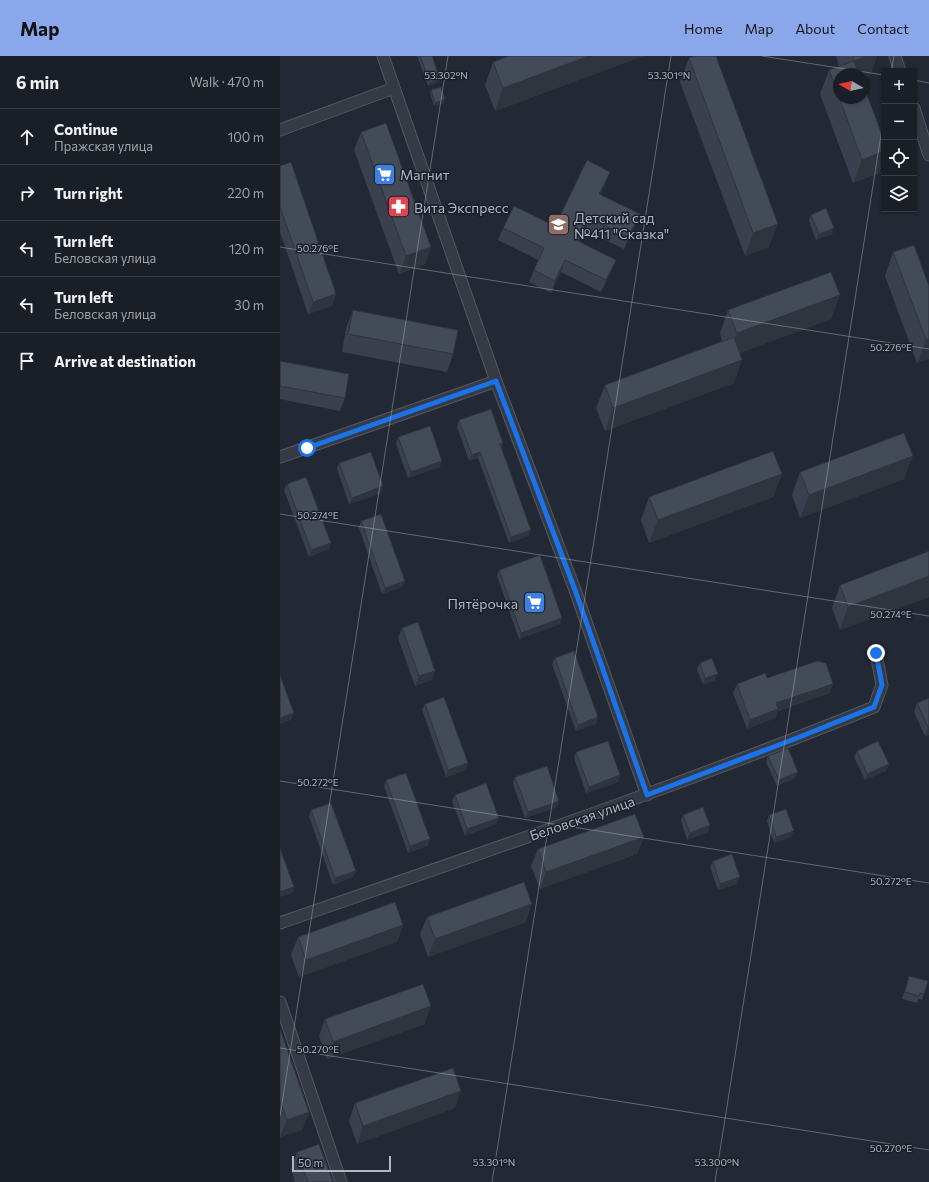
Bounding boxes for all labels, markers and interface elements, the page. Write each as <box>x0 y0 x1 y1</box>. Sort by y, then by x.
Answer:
text: Map <box>20 17 59 40</box>
text: Home <box>684 20 723 37</box>
text: Map <box>745 20 773 37</box>
text: About <box>795 20 835 37</box>
text: Contact <box>857 20 909 37</box>
north arrow <box>833 68 869 104</box>
map controls <box>881 68 917 212</box>
button: + <box>881 68 917 104</box>
text: 53.302°N <box>424 69 468 81</box>
text: 53.301°N <box>648 69 690 81</box>
text: 6 min <box>16 72 59 93</box>
text: Walk · 470 m <box>190 74 264 90</box>
button: − <box>881 104 917 140</box>
text: Continue <box>54 120 118 138</box>
icon: ahead <box>16 126 38 148</box>
text: 100 m <box>228 129 264 145</box>
text: Пражская улица <box>54 138 153 154</box>
button: locate <box>881 140 917 176</box>
supermarket icon: Магнит <box>371 161 397 187</box>
place label: Магнит <box>400 166 450 183</box>
button: layers <box>881 176 917 212</box>
icon: right <box>16 182 38 204</box>
text: Turn right <box>54 184 123 202</box>
text: 220 m <box>227 185 264 201</box>
pharmacy icon: Вита Экспресс <box>386 194 412 220</box>
place label: Вита Экспресс <box>414 199 509 216</box>
place label: Детский сад №411 "Сказка" <box>574 209 669 242</box>
school or university icon: Детский сад №411 "Сказка" <box>545 212 571 238</box>
text: Turn left <box>54 232 113 250</box>
icon: left <box>16 238 38 260</box>
text: 120 m <box>229 241 264 257</box>
text: 50.276°E <box>297 242 339 254</box>
text: Беловская улица <box>54 250 156 266</box>
text: Turn left <box>54 288 113 306</box>
icon: left <box>16 294 38 316</box>
text: 30 m <box>234 297 264 313</box>
text: Беловская улица <box>54 306 156 322</box>
text: 50.276°E <box>870 341 912 353</box>
icon: arrive <box>16 350 38 372</box>
text: Arrive at destination <box>54 352 196 370</box>
route start <box>298 439 316 457</box>
text: 50.274°E <box>297 509 339 521</box>
supermarket icon: Пятёрочка <box>521 590 547 616</box>
place label: Пятёрочка <box>448 595 518 612</box>
text: 50.274°E <box>870 608 912 620</box>
route end <box>867 644 885 662</box>
text: 50.272°E <box>297 776 339 788</box>
street label: Беловская улица <box>527 792 637 844</box>
text: 50.272°E <box>870 875 912 887</box>
text: 50.270°E <box>297 1043 339 1055</box>
text: 50.270°E <box>870 1142 912 1154</box>
scale bar <box>292 1154 391 1173</box>
text: 50 m <box>298 1156 323 1169</box>
text: 53.301°N <box>473 1156 515 1168</box>
text: 53.300°N <box>695 1156 739 1168</box>

